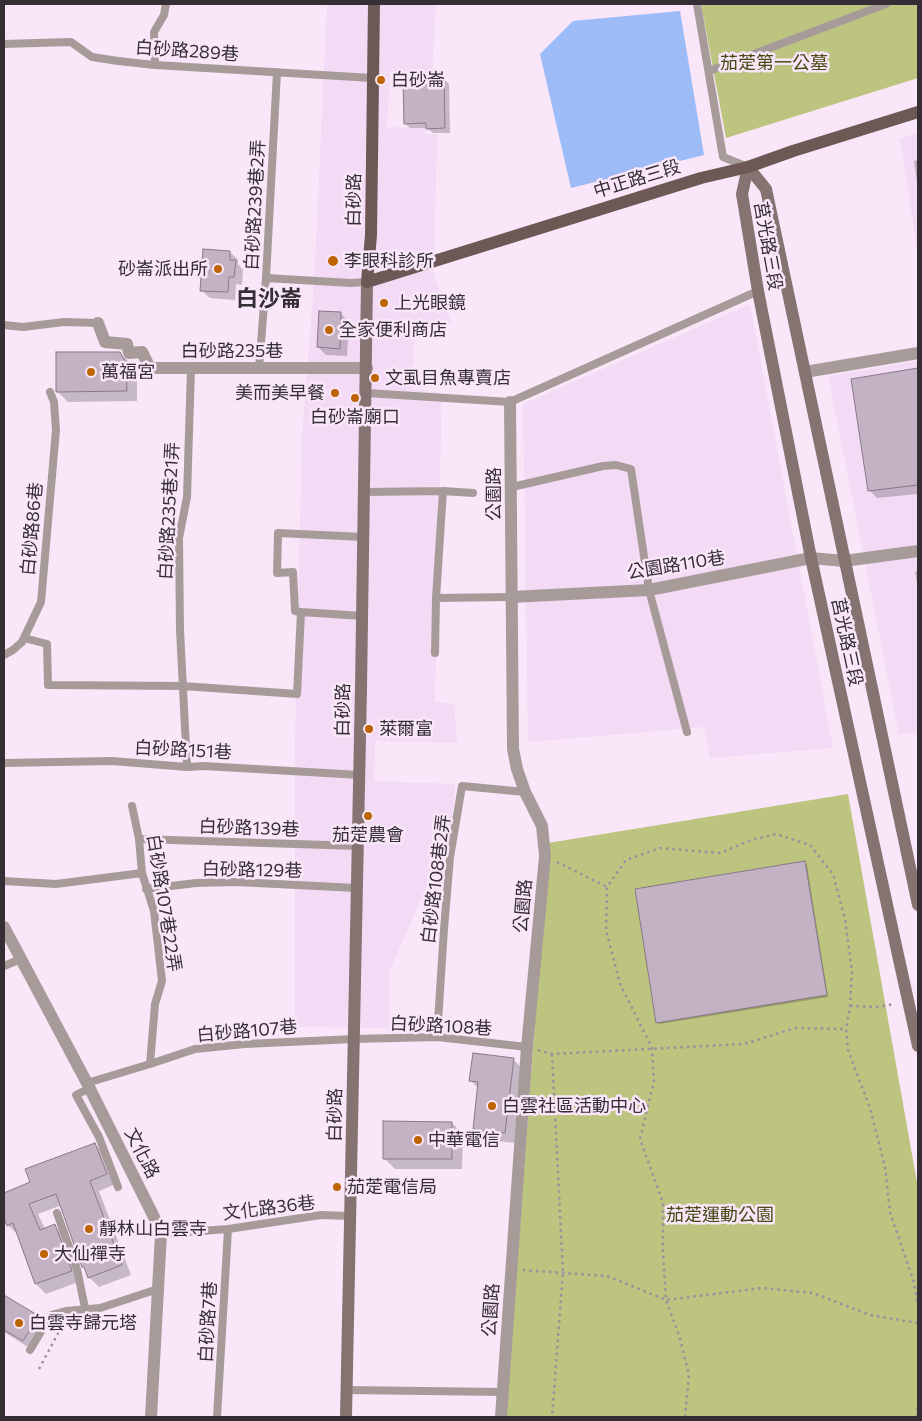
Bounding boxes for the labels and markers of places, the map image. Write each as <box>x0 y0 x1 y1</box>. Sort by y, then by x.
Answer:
place label: 白砂崙 <box>391 69 445 91</box>
marker: 白砂崙 <box>375 74 387 86</box>
place label: 李眼科診所 <box>344 250 434 272</box>
marker: 李眼科診所 <box>326 254 340 268</box>
place label: 砂崙派出所 <box>118 258 208 280</box>
marker: 砂崙派出所 <box>212 263 224 275</box>
place label: 上光眼鏡 <box>394 292 466 314</box>
marker: 上光眼鏡 <box>378 297 390 309</box>
place label: 全家便利商店 <box>339 319 447 341</box>
marker: 全家便利商店 <box>323 324 335 336</box>
place label: 萬福宮 <box>101 361 155 383</box>
marker: 萬福宮 <box>85 366 97 378</box>
place label: 文虱目魚專賣店 <box>385 367 511 389</box>
marker: 文虱目魚專賣店 <box>369 372 381 384</box>
place label: 美而美早餐 <box>235 382 325 404</box>
marker: 美而美早餐 <box>329 387 341 399</box>
marker: 白砂崙廟口 <box>349 392 361 404</box>
place label: 白砂崙廟口 <box>310 406 400 428</box>
place label: 萊爾富 <box>379 718 433 740</box>
marker: 萊爾富 <box>363 723 375 735</box>
marker: 茄萣農會 <box>362 810 374 822</box>
place label: 茄萣農會 <box>332 824 404 846</box>
place label: 白雲社區活動中心 <box>502 1095 646 1117</box>
marker: 白雲社區活動中心 <box>486 1100 498 1112</box>
place label: 中華電信 <box>428 1129 500 1151</box>
marker: 中華電信 <box>412 1134 424 1146</box>
place label: 茄萣電信局 <box>347 1176 437 1198</box>
marker: 茄萣電信局 <box>331 1181 343 1193</box>
place label: 靜林山白雲寺 <box>99 1218 207 1240</box>
marker: 靜林山白雲寺 <box>83 1223 95 1235</box>
place label: 大仙禪寺 <box>54 1243 126 1265</box>
marker: 大仙禪寺 <box>38 1248 50 1260</box>
place label: 白雲寺歸元塔 <box>29 1312 137 1334</box>
marker: 白雲寺歸元塔 <box>13 1317 25 1329</box>

